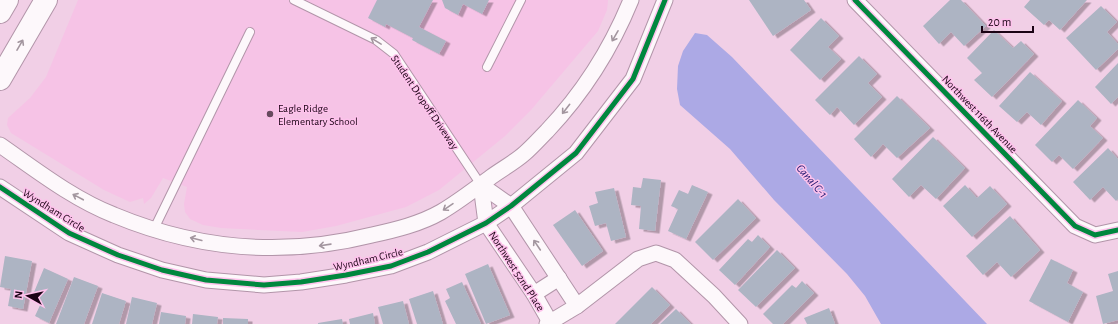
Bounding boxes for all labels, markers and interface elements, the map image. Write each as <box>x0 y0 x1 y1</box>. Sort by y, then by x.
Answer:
scale bar <box>982 8 1033 34</box>
text: 20 m <box>988 16 1011 28</box>
one-way arrow <box>611 30 619 42</box>
one-way arrow <box>370 36 382 44</box>
one-way arrow <box>16 39 24 51</box>
street label: Student Dropoff Driveway <box>389 53 460 152</box>
street label: Northwest 116th Avenue <box>940 74 1019 155</box>
place label: Eagle Ridge Elementary School <box>278 103 358 127</box>
one-way arrow <box>562 104 571 115</box>
marker: Eagle Ridge Elementary School <box>265 109 275 119</box>
water label: Canal C-1 <box>794 162 830 200</box>
street label: Wyndham Circle <box>21 187 87 234</box>
one-way arrow <box>73 193 85 200</box>
one-way arrow <box>443 202 454 211</box>
street label: Northwest 52nd Place <box>487 229 546 313</box>
one-way arrow <box>190 235 203 243</box>
one-way arrow <box>533 239 541 251</box>
one-way arrow <box>319 241 332 249</box>
street label: Wyndham Circle <box>332 246 404 273</box>
north arrow <box>8 276 48 316</box>
text: N <box>13 290 25 299</box>

